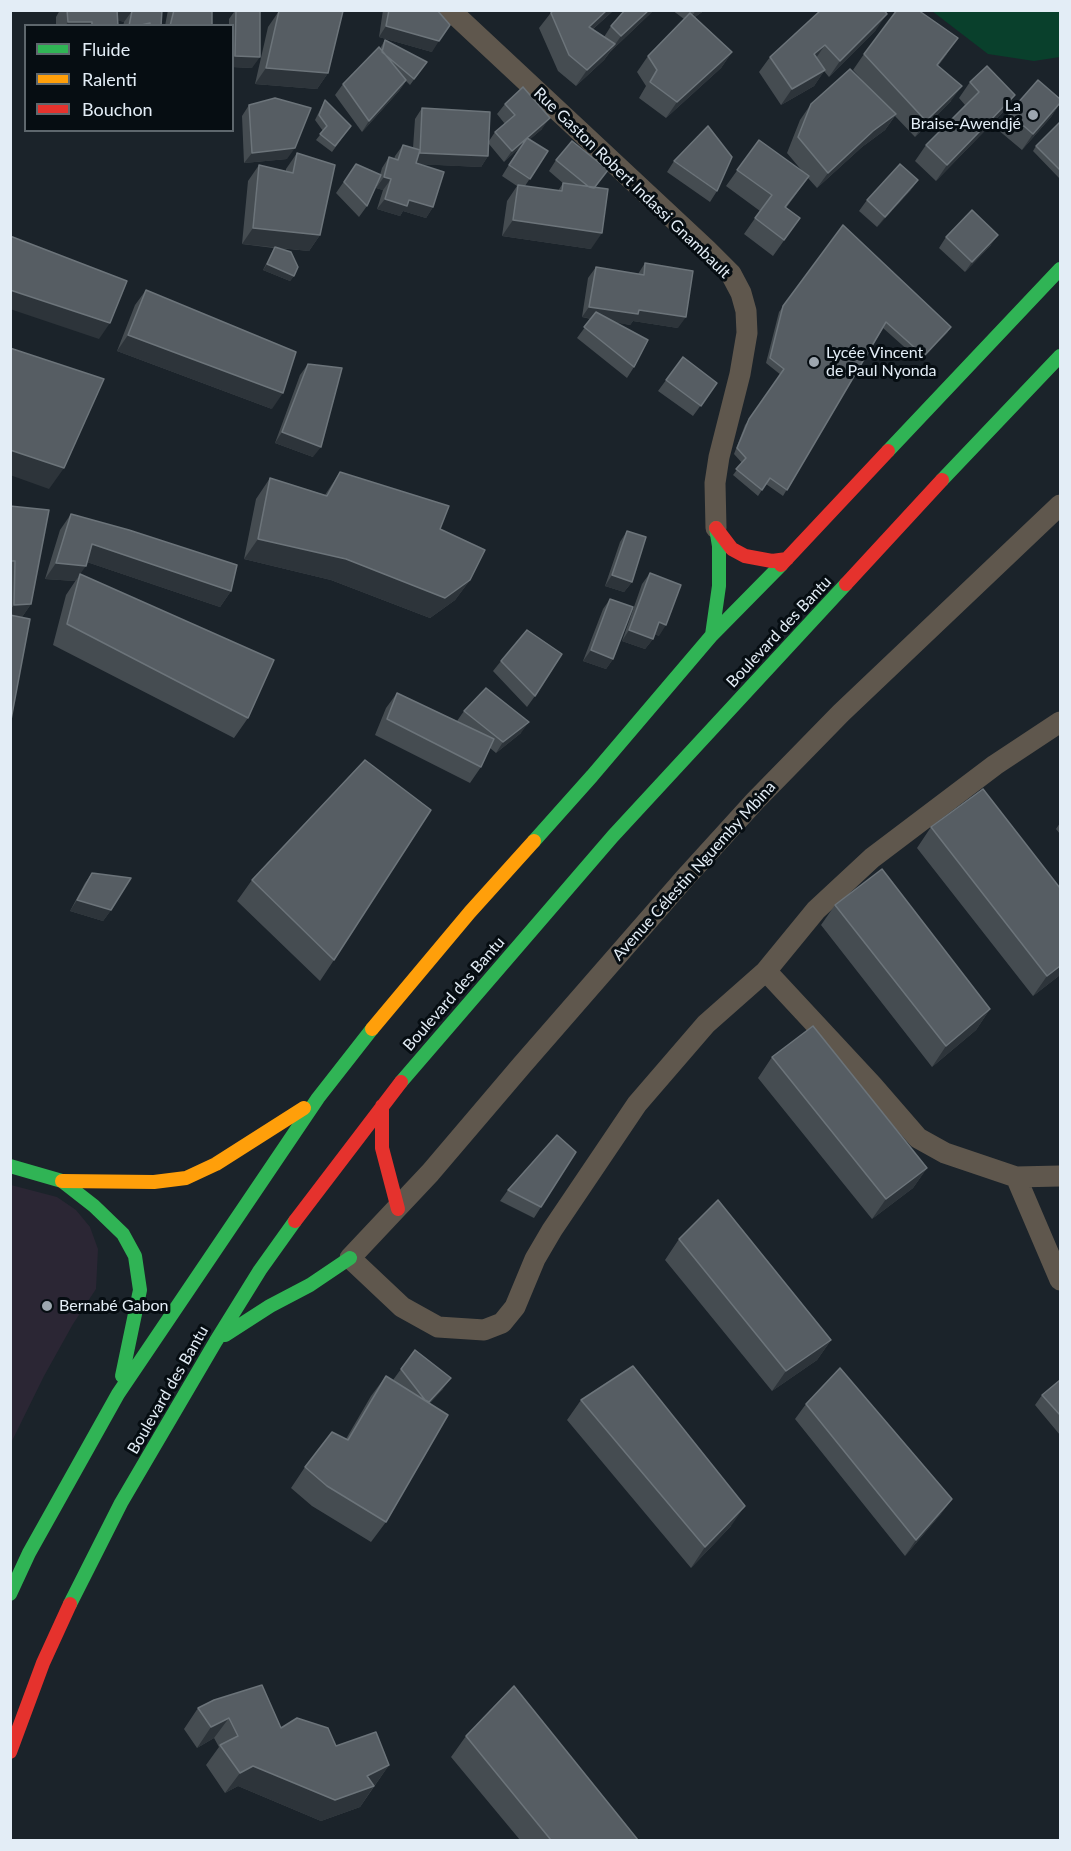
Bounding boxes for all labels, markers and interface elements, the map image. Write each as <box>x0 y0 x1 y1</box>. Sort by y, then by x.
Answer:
legend <box>24 24 234 132</box>
text: Fluide <box>82 38 130 60</box>
text: Ralenti <box>82 68 137 90</box>
street label: Rue Gaston Robert Indassi Gnambault <box>530 84 734 282</box>
place label: La Braise-Awendjé <box>911 96 1021 134</box>
text: Bouchon <box>82 98 153 120</box>
marker: La Braise-Awendjé <box>1026 108 1040 122</box>
place label: Lycée Vincent de Paul Nyonda <box>826 343 937 381</box>
marker: Lycée Vincent de Paul Nyonda <box>807 355 821 369</box>
street label: Boulevard des Bantu <box>723 572 835 692</box>
street label: Avenue Célestin Nguemby Mbina <box>608 777 780 965</box>
street label: Boulevard des Bantu <box>399 933 509 1055</box>
place label: Bernabé Gabon <box>59 1296 168 1316</box>
marker: Bernabé Gabon <box>40 1299 54 1313</box>
street label: Boulevard des Bantu <box>123 1322 213 1458</box>

